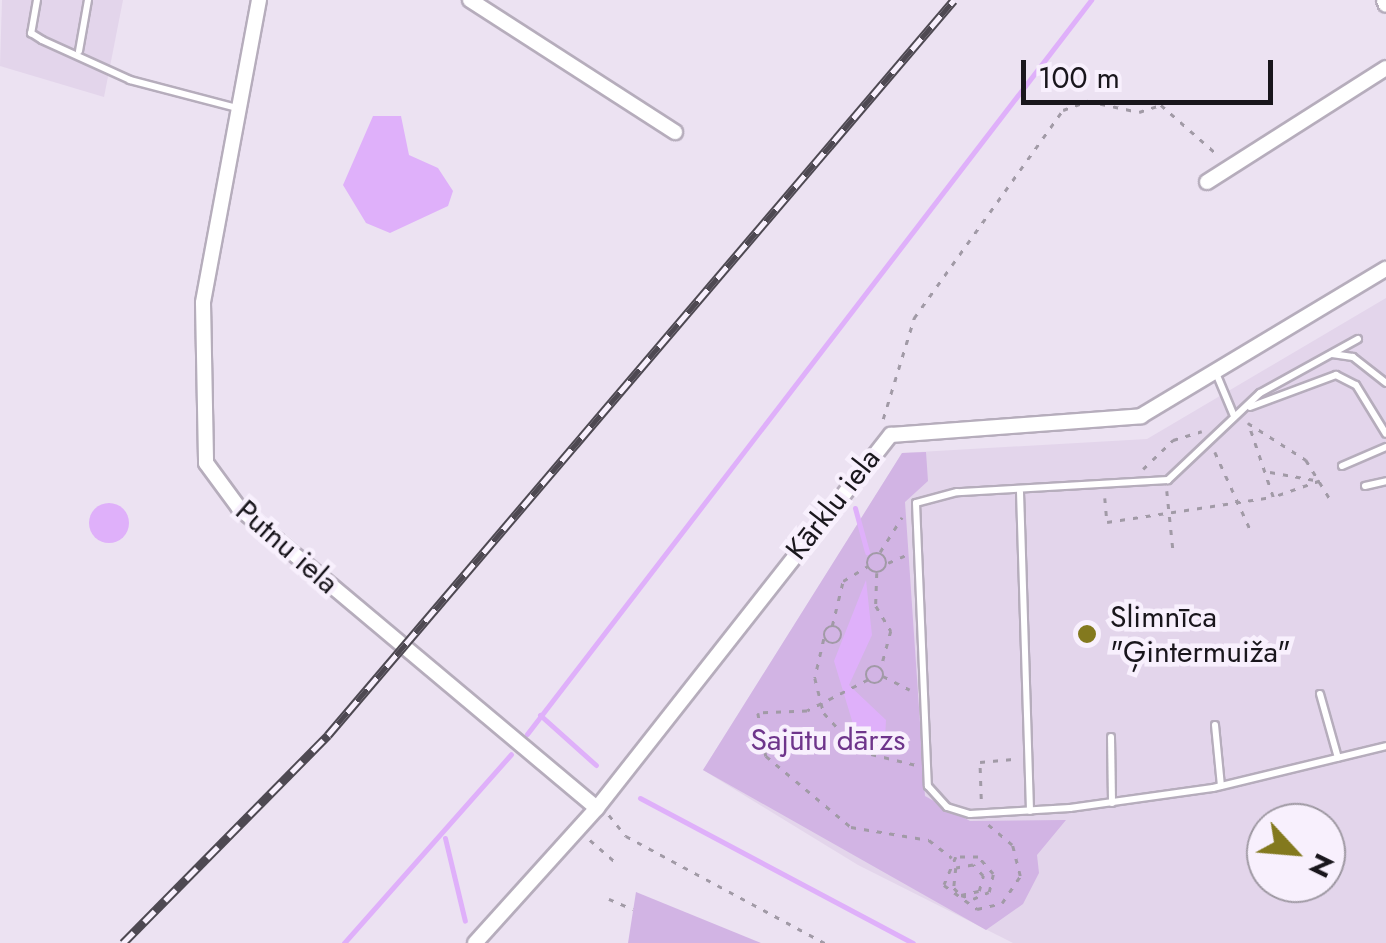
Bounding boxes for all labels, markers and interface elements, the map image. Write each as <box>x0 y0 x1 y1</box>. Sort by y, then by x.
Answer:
scale bar <box>1026 40 1278 102</box>
text: 100 m <box>1038 56 1120 99</box>
street label: Kārklu iela <box>778 441 888 567</box>
street label: Putnu iela <box>228 493 346 601</box>
place label: Slimnīca "Ģintermuiža" <box>1110 599 1291 670</box>
marker: Slimnīca "Ģintermuiža" <box>1074 621 1100 647</box>
park label: Sajūtu dārzs <box>751 722 905 758</box>
north arrow <box>1246 803 1346 903</box>
text: N <box>1298 847 1345 884</box>

